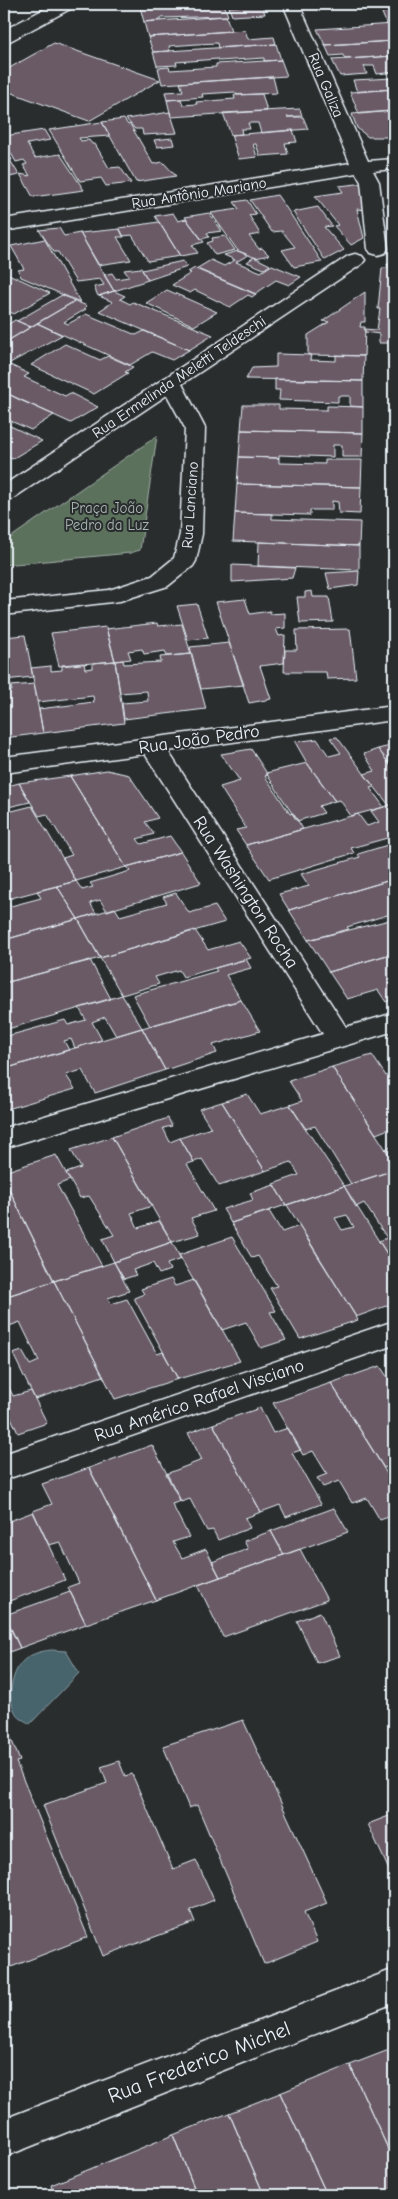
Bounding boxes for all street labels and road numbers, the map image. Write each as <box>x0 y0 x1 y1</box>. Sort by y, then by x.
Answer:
street label: Rua Galiza <box>304 50 348 120</box>
street label: Rua Antônio Mariano <box>130 173 268 213</box>
street label: Rua Ermelinda Meletti Teldeschi <box>89 312 269 442</box>
street label: Rua Lanciano <box>178 461 202 549</box>
street label: Rua João Pedro <box>137 721 261 758</box>
street label: Rua Washington Rocha <box>188 812 303 972</box>
street label: Rua Américo Rafael Visciano <box>92 1355 307 1446</box>
street label: Rua Frederico Michel <box>104 2016 294 2108</box>

